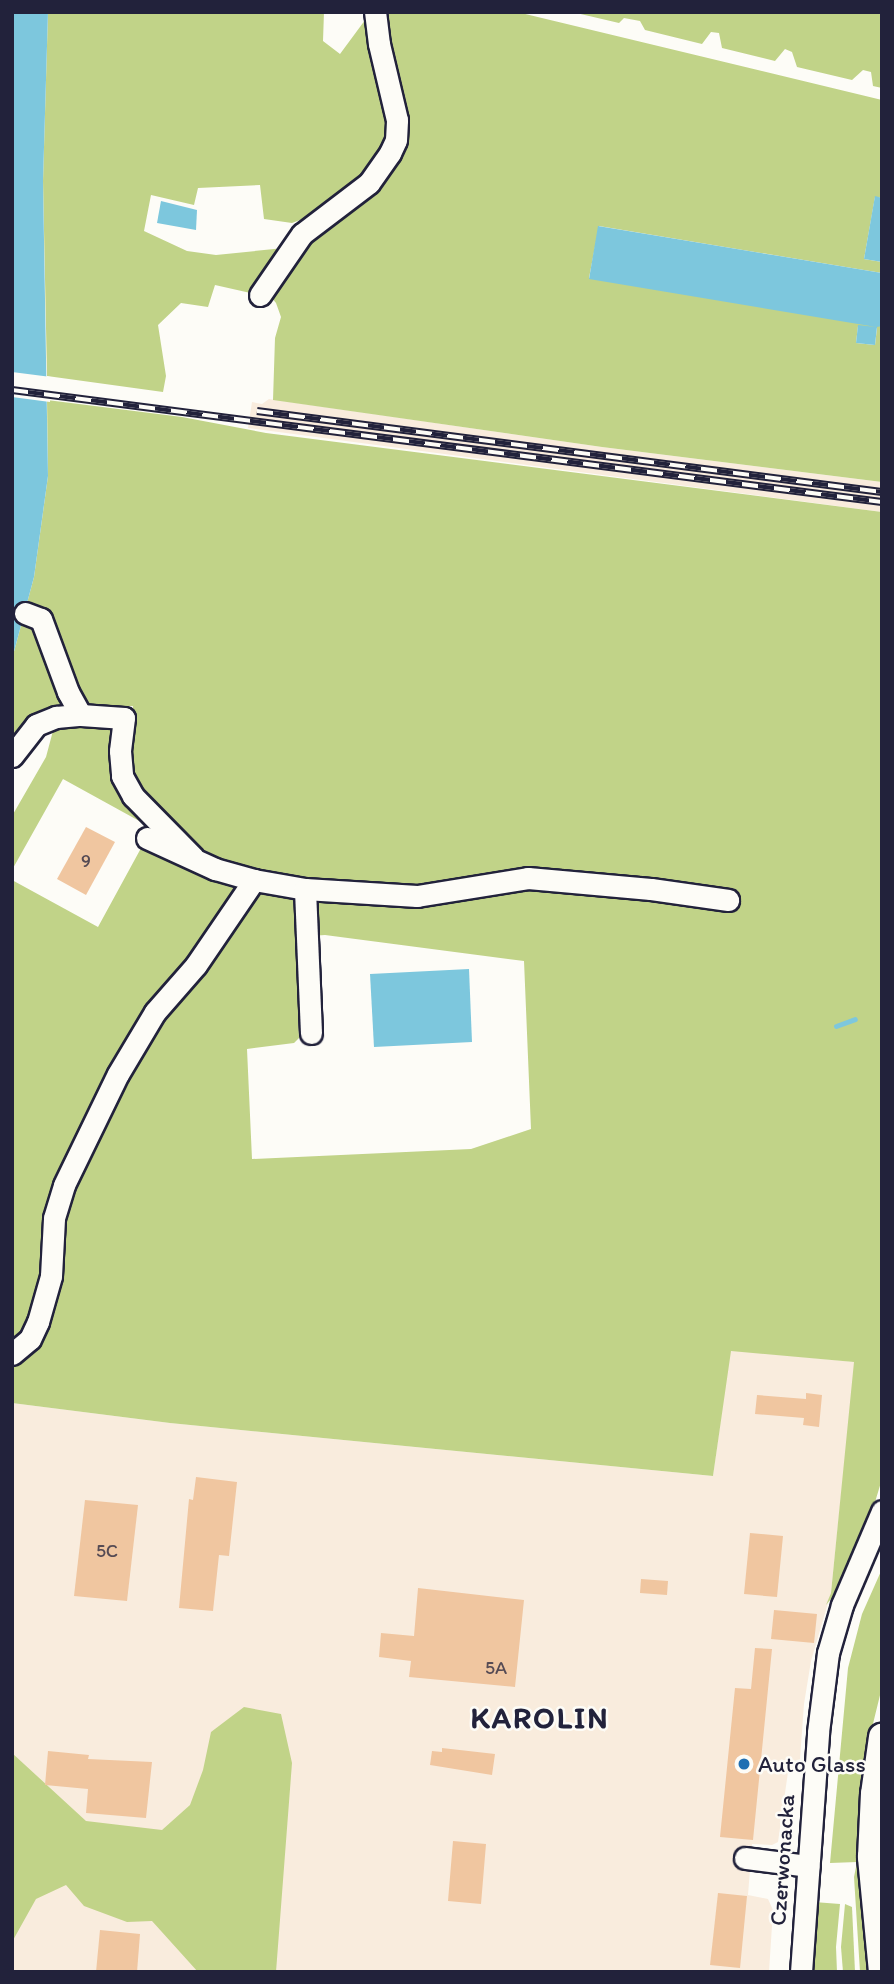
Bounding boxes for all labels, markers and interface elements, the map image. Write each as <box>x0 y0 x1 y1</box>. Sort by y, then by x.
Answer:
house number: 9 <box>81 850 91 872</box>
house number: 5C <box>96 1540 118 1562</box>
house number: 5A <box>485 1657 507 1679</box>
district label: KAROLIN <box>471 1700 609 1736</box>
place label: Auto Glass <box>758 1750 866 1778</box>
marker: Auto Glass <box>736 1756 752 1772</box>
street label: Czerwonacka <box>764 1793 800 1927</box>

